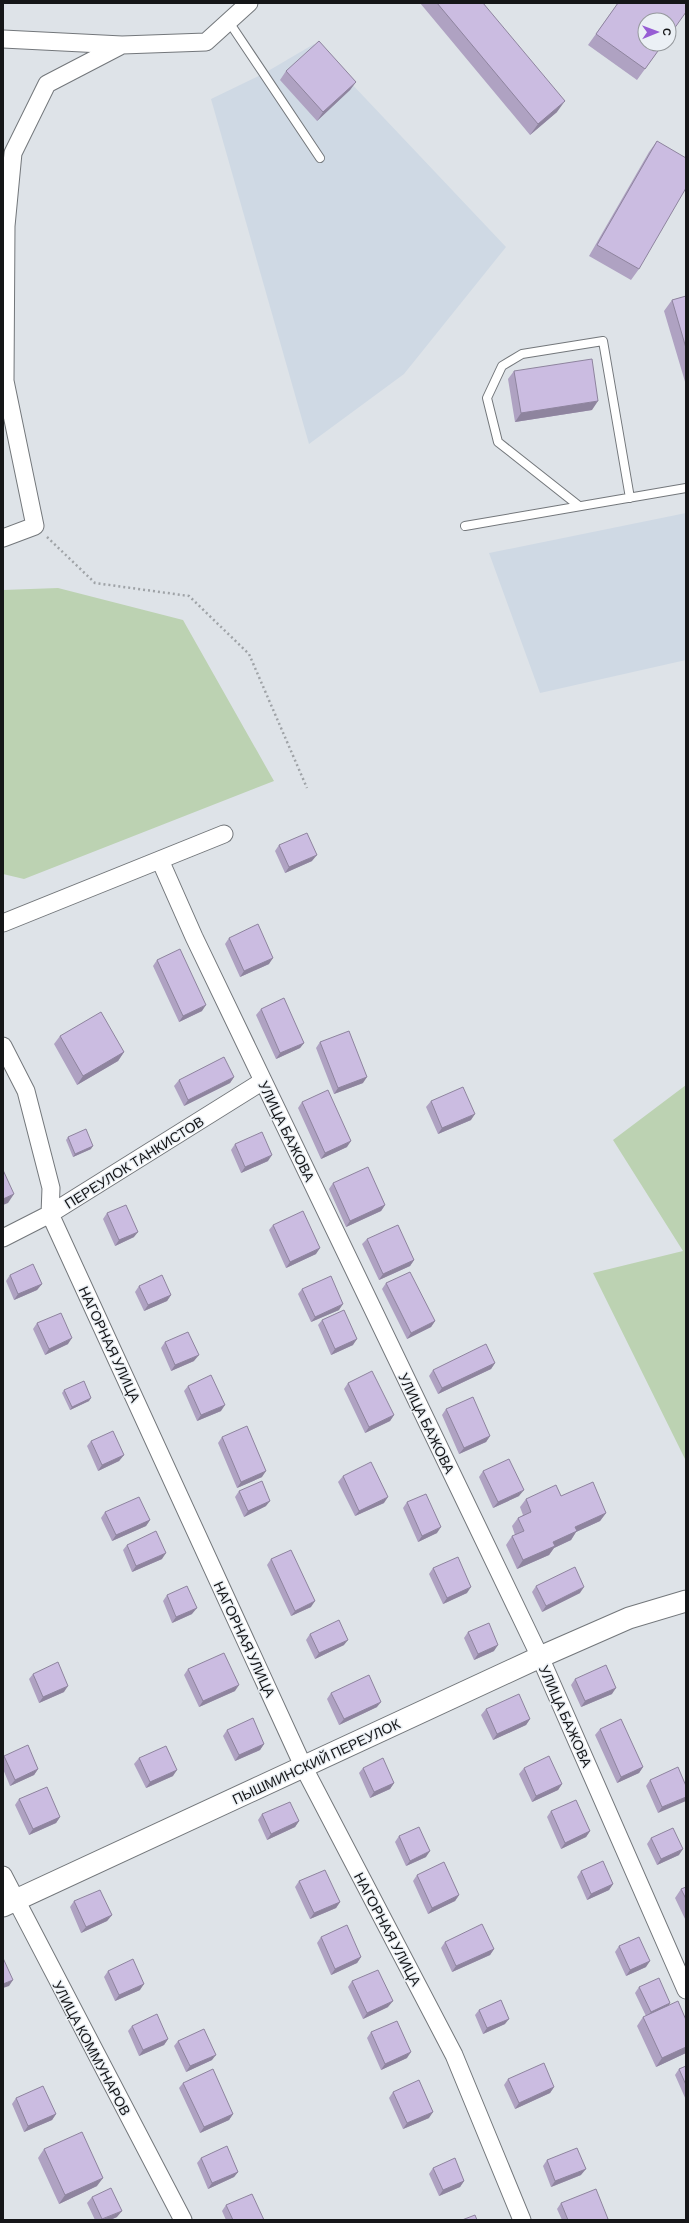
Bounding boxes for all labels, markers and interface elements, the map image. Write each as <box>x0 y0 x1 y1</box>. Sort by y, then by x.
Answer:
north arrow <box>637 12 677 52</box>
text: С <box>661 28 674 36</box>
street label: УЛИЦА БАЖОВА <box>255 1078 319 1185</box>
street label: ПЕРЕУЛОК ТАНКИСТОВ <box>61 1112 207 1212</box>
street label: НАГОРНАЯ УЛИЦА <box>76 1283 145 1405</box>
street label: УЛИЦА БАЖОВА <box>395 1370 459 1477</box>
street label: НАГОРНАЯ УЛИЦА <box>211 1578 280 1700</box>
street label: УЛИЦА БАЖОВА <box>536 1662 596 1770</box>
street label: ПЫШМИНСКИЙ ПЕРЕУЛОК <box>229 1714 403 1807</box>
street label: НАГОРНАЯ УЛИЦА <box>351 1869 425 1989</box>
street label: УЛИЦА КОММУНАРОВ <box>49 1978 135 2118</box>

